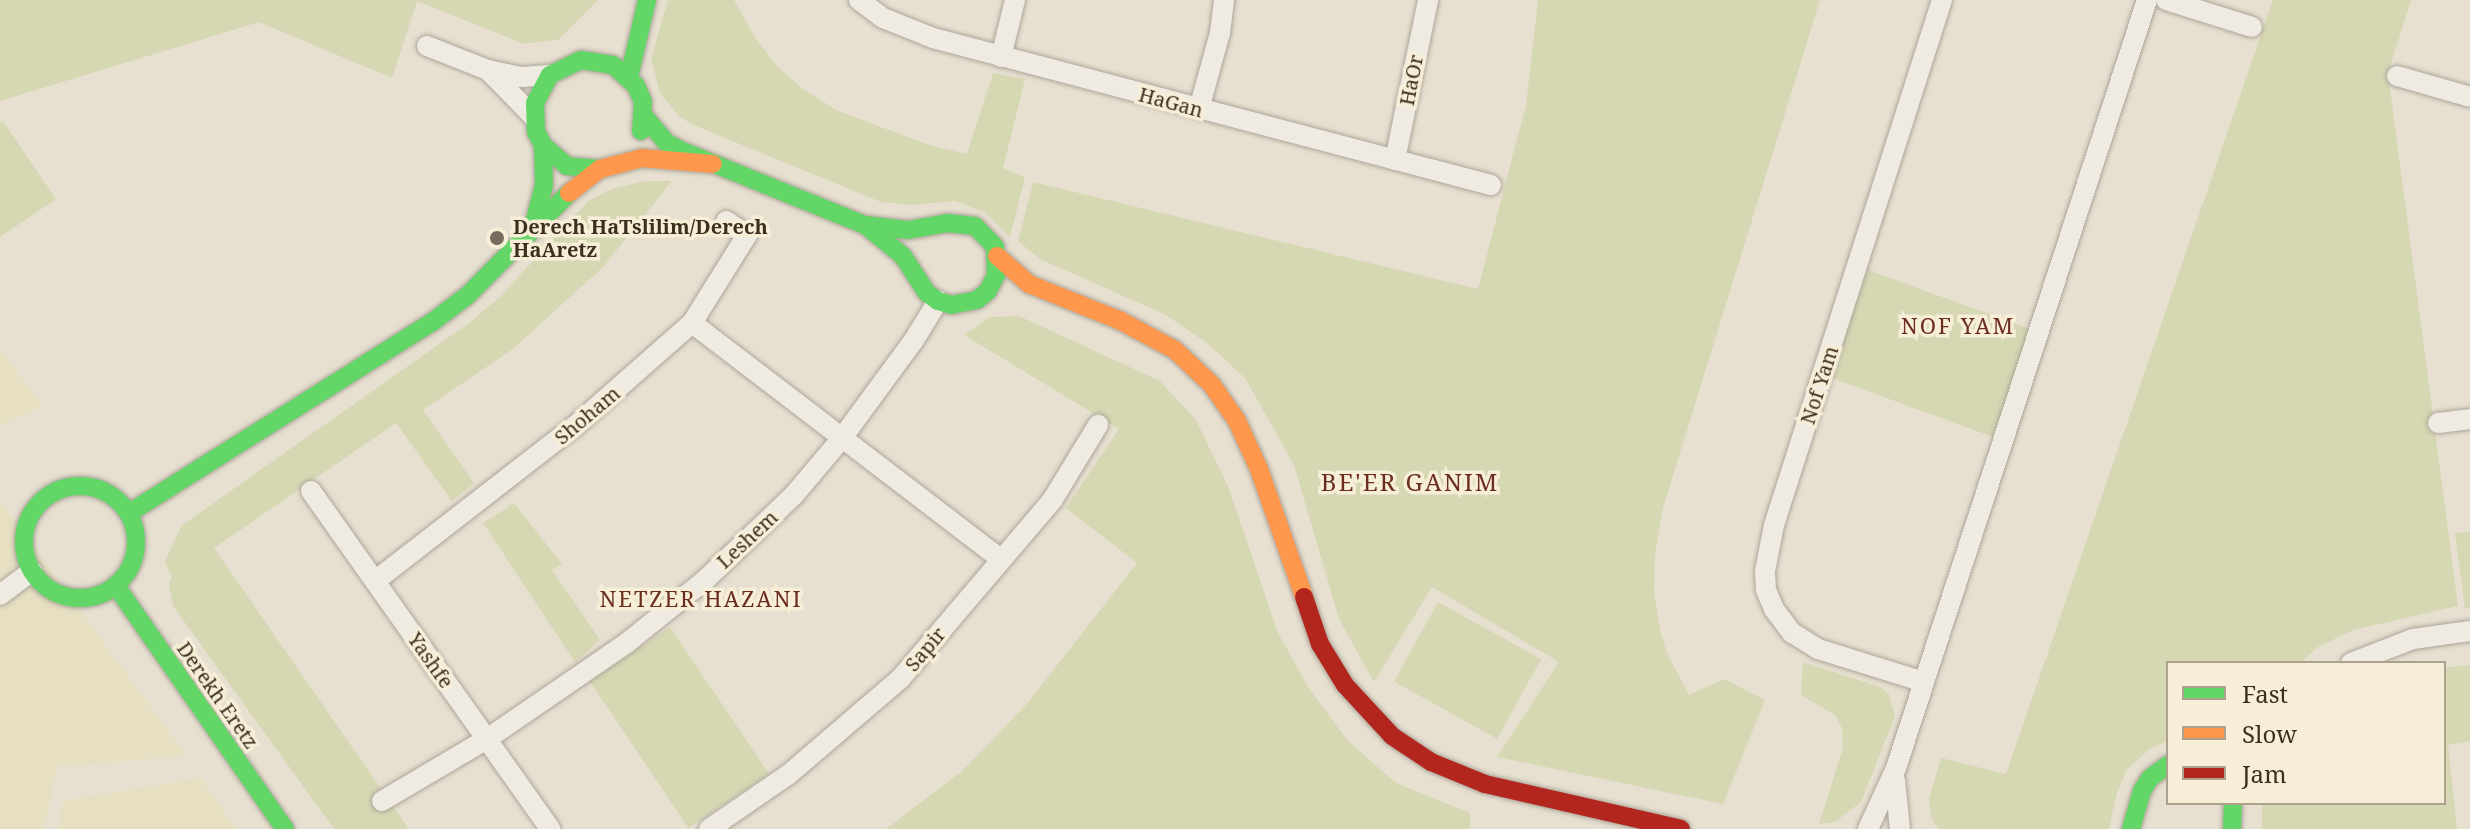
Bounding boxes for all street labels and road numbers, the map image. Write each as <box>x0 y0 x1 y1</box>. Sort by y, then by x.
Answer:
street label: HaOr <box>1394 52 1428 108</box>
street label: HaGan <box>1136 82 1206 122</box>
street label: Nof Yam <box>1795 343 1843 427</box>
street label: Shoham <box>549 381 625 449</box>
street label: Leshem <box>712 505 782 573</box>
street label: Sapir <box>900 622 950 676</box>
street label: Yashfe <box>403 628 459 692</box>
street label: Derekh Eretz <box>172 637 264 753</box>

